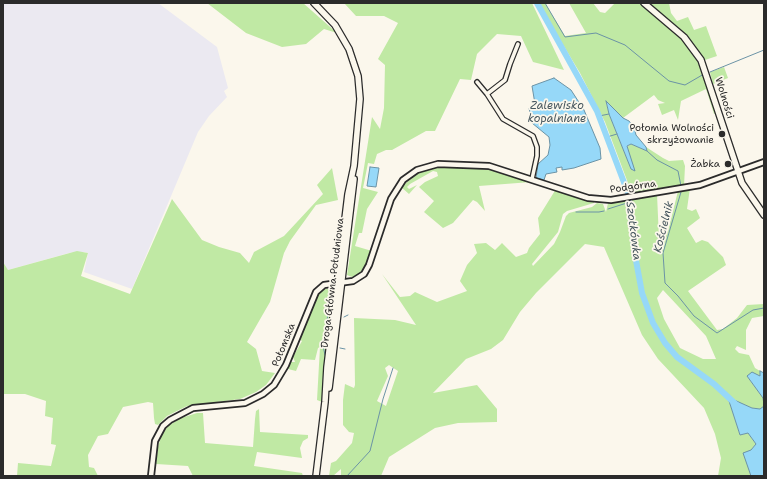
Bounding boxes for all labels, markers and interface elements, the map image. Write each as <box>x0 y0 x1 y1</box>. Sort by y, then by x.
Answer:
street label: Wolności <box>712 76 736 120</box>
water label: Zalewisko kopalniane <box>528 99 586 125</box>
place label: Połomia Wolności skrzyżowanie <box>629 122 714 146</box>
marker: Połomia Wolności skrzyżowanie <box>717 129 727 139</box>
place label: Żabka <box>690 158 720 170</box>
marker: Żabka <box>723 159 733 169</box>
street label: Podgórna <box>609 178 657 196</box>
water label: Kościelnik <box>651 200 677 254</box>
water label: Szotkówka <box>623 201 643 261</box>
street label: Droga Główna Południowa <box>319 217 347 349</box>
street label: Połomska <box>270 321 298 369</box>

